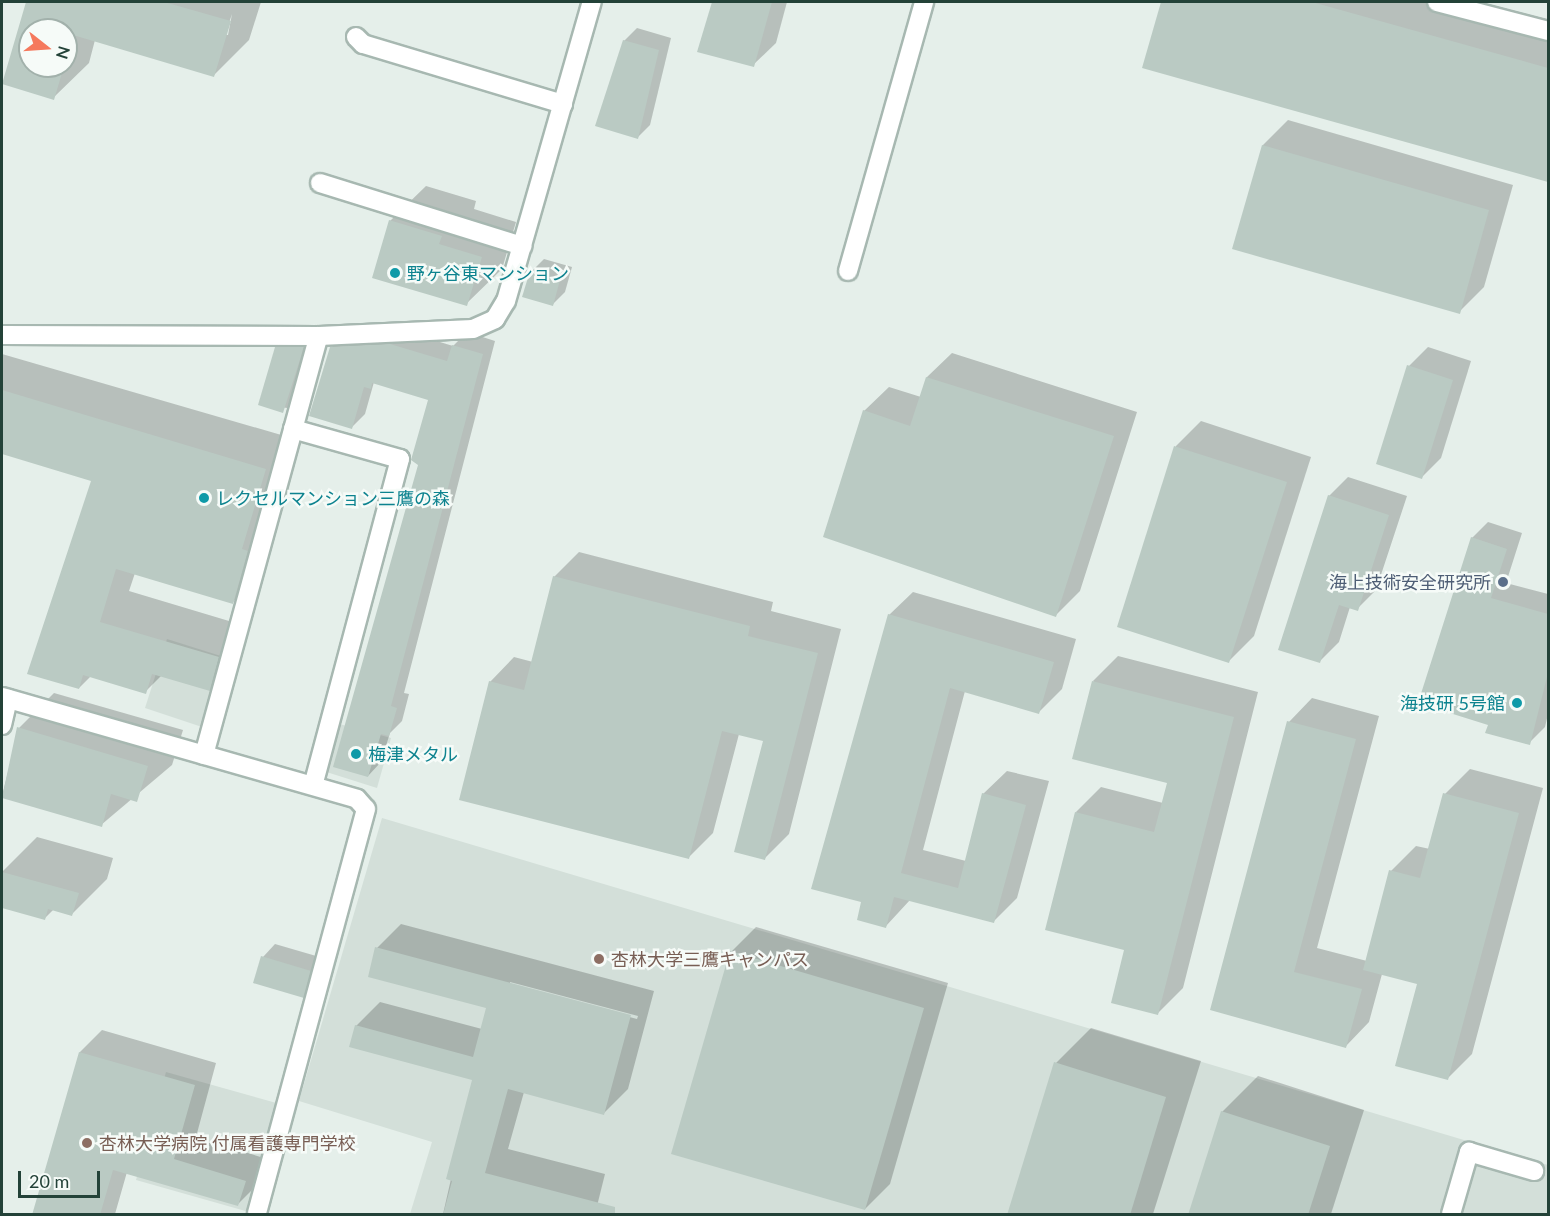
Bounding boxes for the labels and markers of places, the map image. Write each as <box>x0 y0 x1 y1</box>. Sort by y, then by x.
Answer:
place label: 野ヶ谷東マンション <box>407 262 569 284</box>
marker: 野ヶ谷東マンション <box>388 266 402 280</box>
place label: レクセルマンション三鷹の森 <box>216 487 450 509</box>
marker: レクセルマンション三鷹の森 <box>197 491 211 505</box>
place label: 海上技術安全研究所 <box>1329 571 1491 593</box>
marker: 海上技術安全研究所 <box>1496 575 1510 589</box>
place label: 海技研 5号館 <box>1400 692 1505 714</box>
marker: 海技研 5号館 <box>1510 696 1524 710</box>
place label: 梅津メタル <box>368 743 458 765</box>
marker: 梅津メタル <box>349 747 363 761</box>
place label: 杏林大学三鷹キャンパス <box>611 948 809 970</box>
marker: 杏林大学三鷹キャンパス <box>592 952 606 966</box>
place label: 杏林大学病院 付属看護専門学校 <box>99 1132 356 1154</box>
marker: 杏林大学病院 付属看護専門学校 <box>80 1136 94 1150</box>

